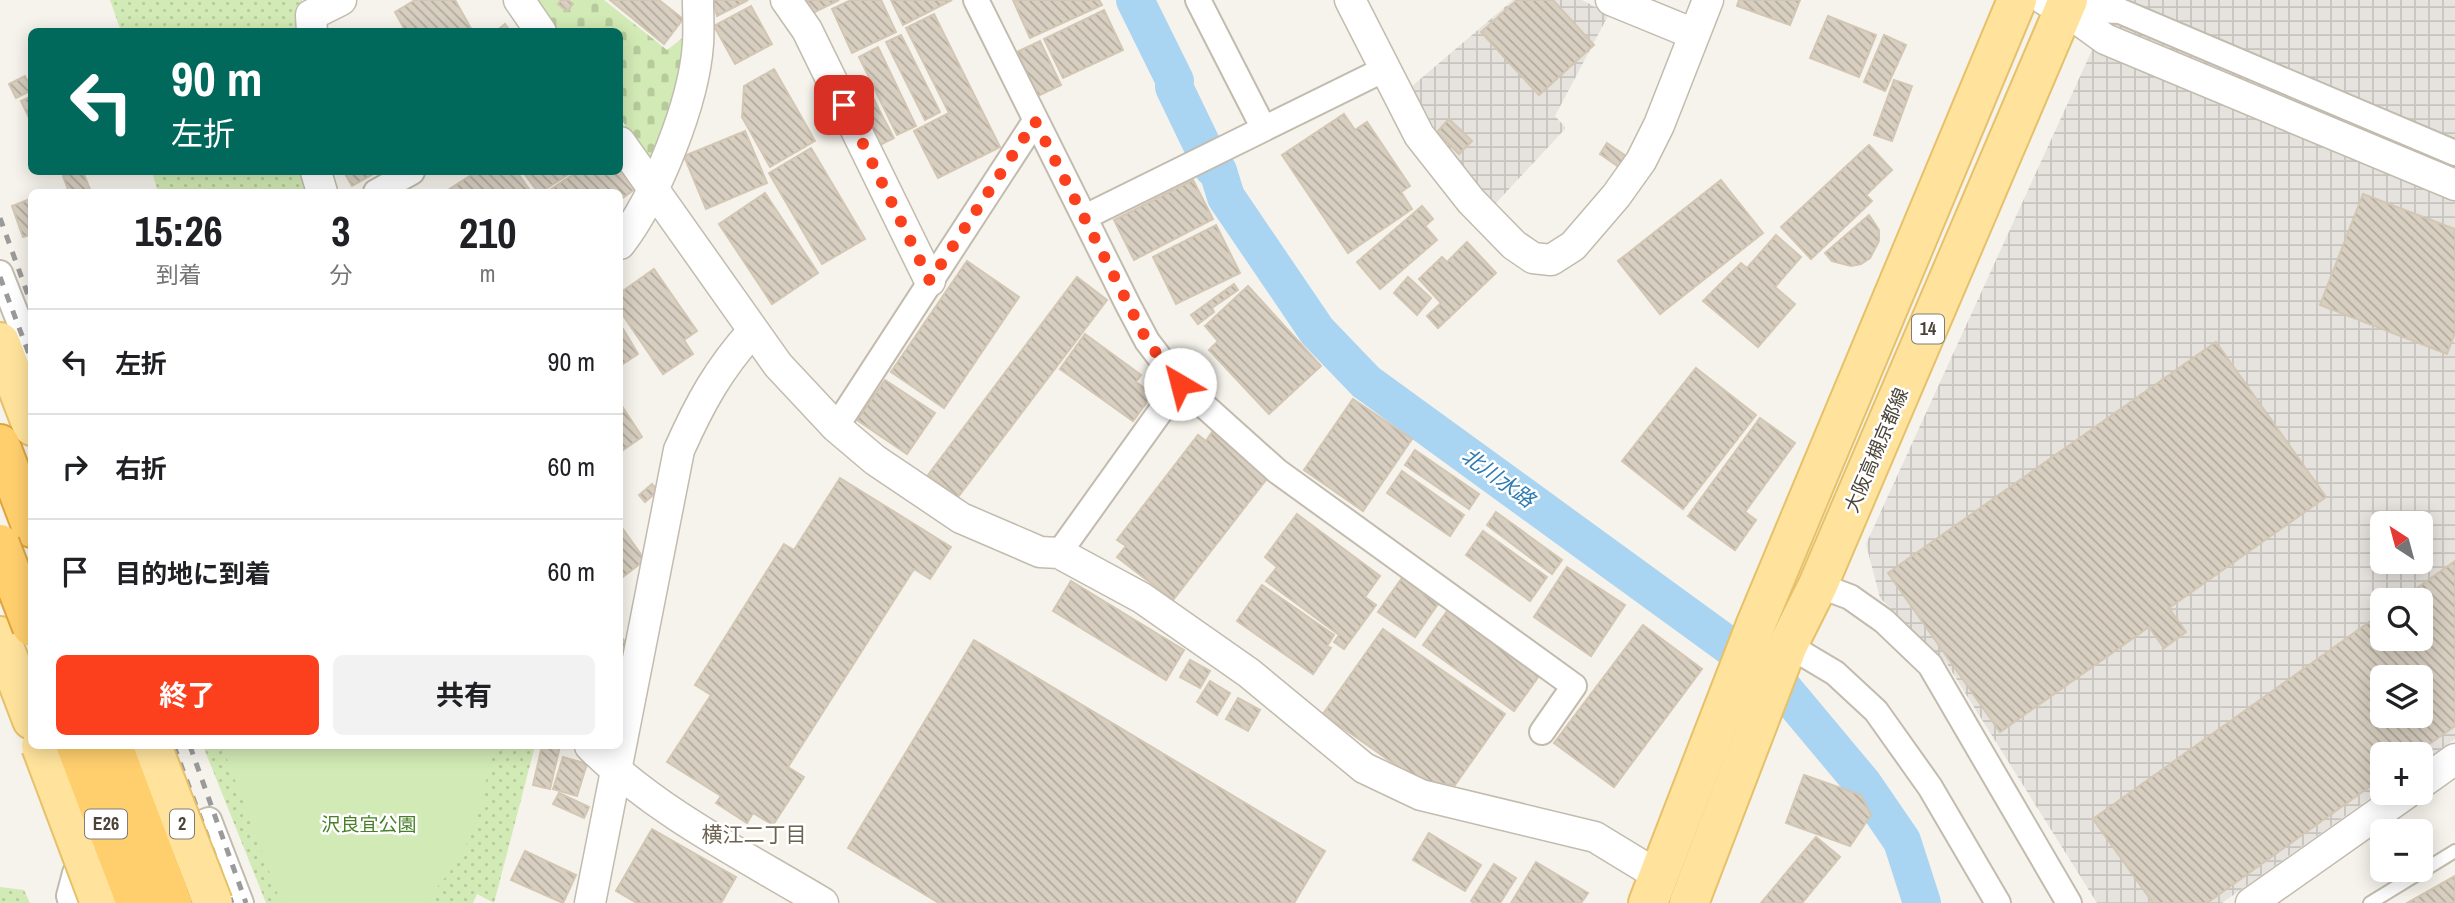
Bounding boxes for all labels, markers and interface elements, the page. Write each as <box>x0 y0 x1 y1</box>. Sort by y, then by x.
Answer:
text: 90 m <box>171 45 263 111</box>
icon: left <box>56 56 147 147</box>
pin <box>814 75 874 135</box>
icon: arrive <box>825 86 863 124</box>
text: 左折 <box>171 112 235 155</box>
text: 15:26 <box>135 203 223 259</box>
text: 3 <box>331 203 350 259</box>
text: 210 <box>459 205 516 261</box>
text: m <box>480 258 496 289</box>
text: 到着 <box>156 259 202 290</box>
text: 分 <box>329 259 352 290</box>
road number: 14 <box>1912 314 1944 344</box>
icon: left <box>56 343 94 381</box>
text: 90 m <box>548 344 595 379</box>
text: 左折 <box>115 346 167 381</box>
position arrow <box>1143 347 1217 421</box>
street label: 大阪高槻京都線 <box>1838 384 1914 516</box>
water label: 北川水路 <box>1456 441 1542 515</box>
icon: right <box>56 448 94 486</box>
text: 60 m <box>548 449 595 484</box>
text: 右折 <box>115 451 167 486</box>
north arrow <box>2370 511 2432 574</box>
map controls <box>2370 511 2433 882</box>
icon: arrive <box>56 553 94 591</box>
text: 60 m <box>548 554 595 589</box>
text: 目的地に到着 <box>115 556 271 591</box>
button: search <box>2370 588 2433 651</box>
button: 終了 <box>56 655 319 735</box>
button: 共有 <box>333 655 595 735</box>
button: layers <box>2370 665 2433 728</box>
button: + <box>2370 742 2433 805</box>
road number: E26 <box>85 810 127 838</box>
road number: 2 <box>170 810 194 838</box>
park label: 沢良宜公園 <box>321 811 417 837</box>
button: − <box>2370 819 2433 882</box>
district label: 横江二丁目 <box>702 820 807 849</box>

